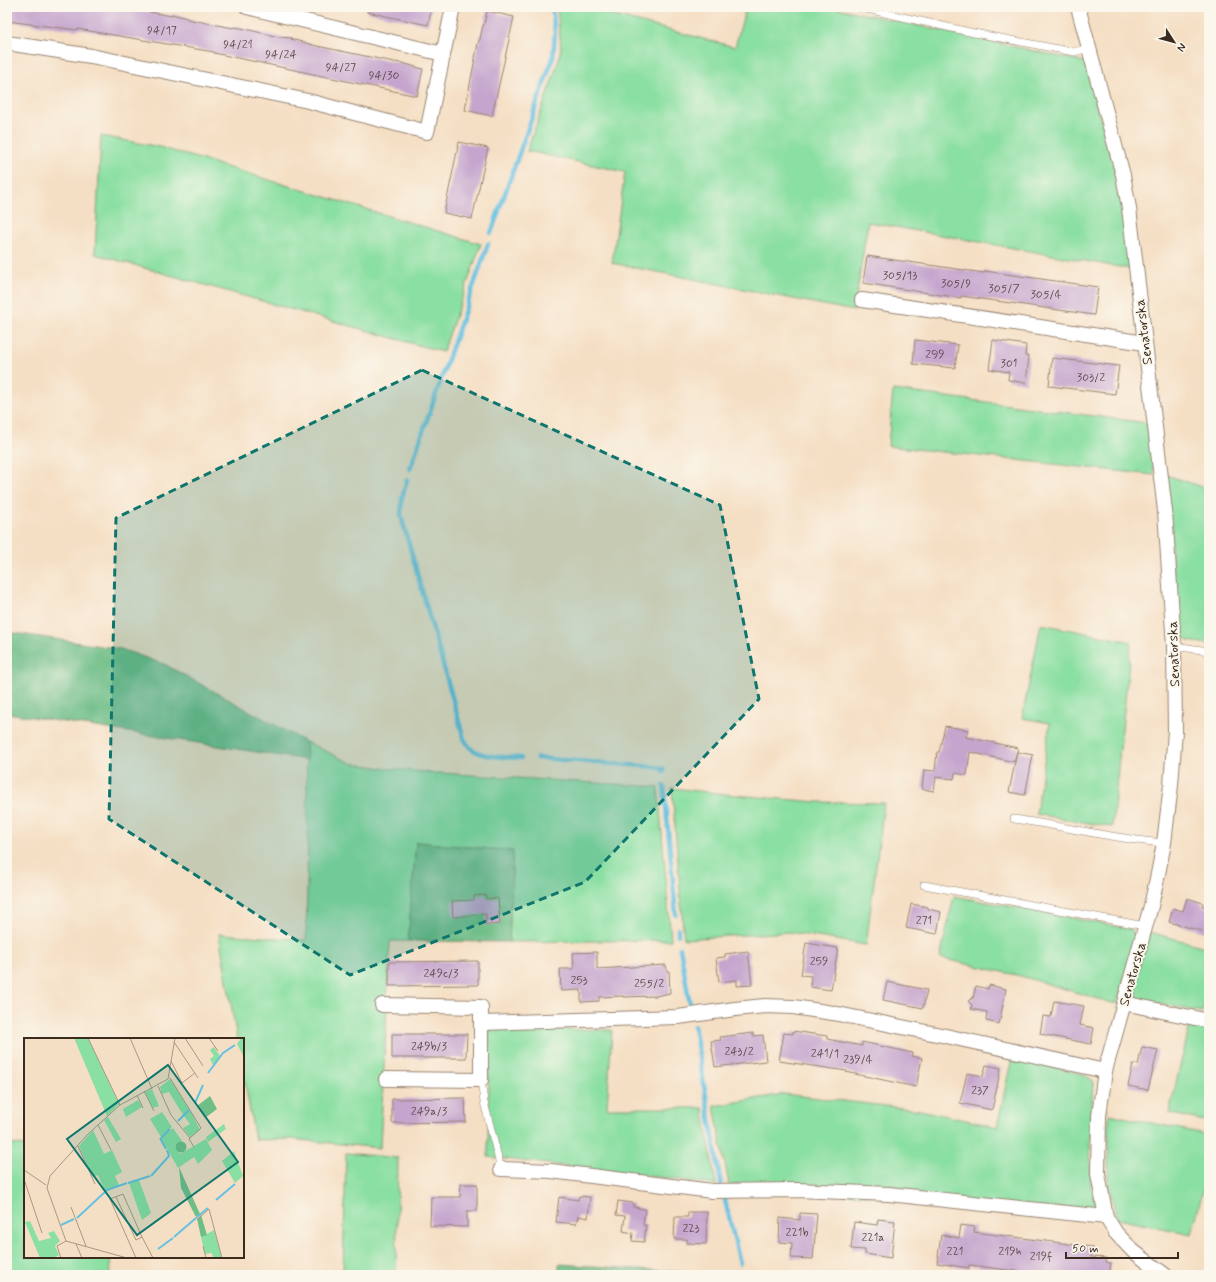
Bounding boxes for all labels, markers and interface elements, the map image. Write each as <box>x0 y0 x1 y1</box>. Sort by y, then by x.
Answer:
north arrow <box>1154 22 1194 62</box>
house number: 94/17 <box>147 23 177 39</box>
house number: 94/21 <box>223 37 253 53</box>
text: N <box>1173 40 1189 54</box>
house number: 94/24 <box>265 47 297 63</box>
house number: 94/27 <box>326 60 356 76</box>
house number: 94/30 <box>369 68 399 84</box>
house number: 305/13 <box>883 268 917 284</box>
house number: 305/9 <box>941 276 971 292</box>
house number: 305/7 <box>988 281 1020 297</box>
house number: 305/4 <box>1030 287 1062 303</box>
street label: Senatorska <box>1131 298 1157 366</box>
house number: 299 <box>925 347 945 363</box>
house number: 301 <box>1001 356 1017 372</box>
house number: 303/2 <box>1077 370 1105 386</box>
street label: Senatorska <box>1164 621 1184 687</box>
house number: 271 <box>916 913 932 929</box>
street label: Senatorska <box>1115 940 1151 1008</box>
house number: 259 <box>810 954 828 970</box>
house number: 249c/3 <box>423 966 459 982</box>
house number: 253 <box>570 973 588 989</box>
house number: 255/2 <box>634 976 664 992</box>
inset map <box>24 1038 244 1258</box>
house number: 249b/3 <box>411 1039 448 1055</box>
house number: 243/2 <box>724 1044 754 1060</box>
house number: 241/1 <box>811 1046 839 1062</box>
house number: 239/4 <box>843 1052 873 1068</box>
house number: 237 <box>971 1083 989 1099</box>
house number: 249a/3 <box>411 1104 448 1120</box>
house number: 223 <box>682 1221 700 1237</box>
house number: 221b <box>786 1225 808 1241</box>
house number: 221a <box>861 1230 885 1246</box>
scale bar <box>1066 1234 1178 1260</box>
text: 50 m <box>1072 1241 1099 1257</box>
house number: 221 <box>947 1244 963 1260</box>
house number: 219h <box>998 1244 1022 1260</box>
house number: 219f <box>1030 1249 1052 1265</box>

